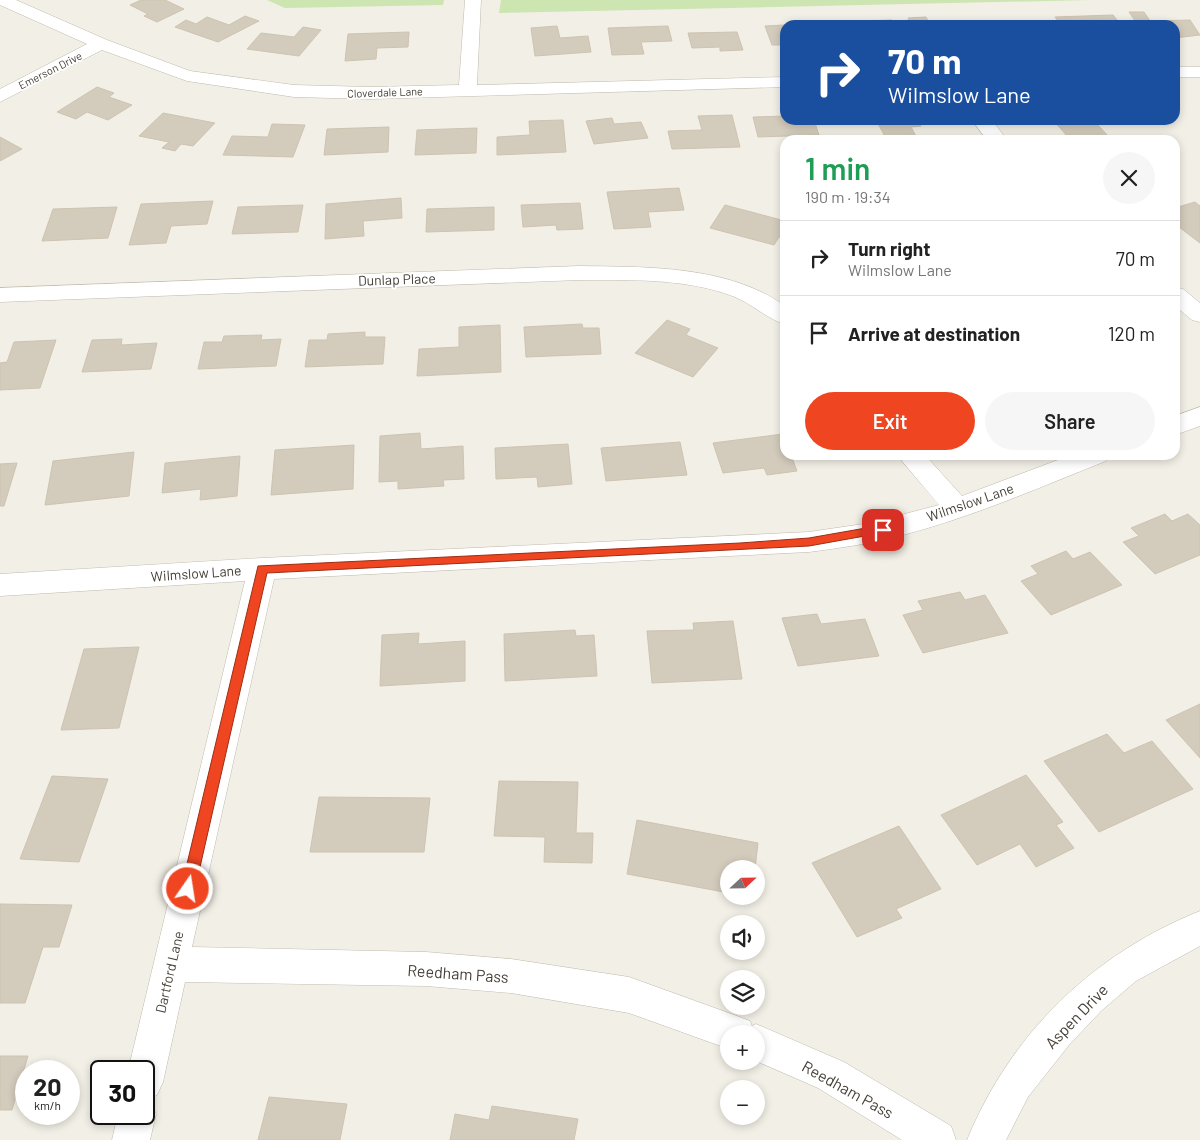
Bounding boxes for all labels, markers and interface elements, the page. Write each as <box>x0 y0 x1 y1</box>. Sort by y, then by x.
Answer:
text: 70 m <box>888 39 962 81</box>
icon: right <box>805 40 870 105</box>
street label: Emerson Drive <box>16 48 84 92</box>
text: Wilmslow Lane <box>888 81 1031 107</box>
street label: Cloverdale Lane <box>347 84 423 100</box>
text: 1 min <box>805 150 870 186</box>
button: close <box>1103 152 1155 204</box>
text: 190 m · 19:34 <box>805 187 891 206</box>
text: Turn right <box>848 237 930 260</box>
icon: right <box>805 244 833 272</box>
text: 70 m <box>1116 247 1155 270</box>
text: Wilmslow Lane <box>848 260 952 279</box>
street label: Dunlap Place <box>358 269 436 289</box>
icon: arrive <box>805 319 833 347</box>
text: Arrive at destination <box>848 322 1020 345</box>
text: 120 m <box>1108 322 1155 345</box>
button: Exit <box>805 392 975 450</box>
button: Share <box>985 392 1155 450</box>
street label: Wilmslow Lane <box>924 479 1016 525</box>
pin <box>862 509 904 551</box>
icon: arrive <box>869 516 897 544</box>
street label: Wilmslow Lane <box>150 561 242 585</box>
north arrow <box>720 860 765 905</box>
map controls <box>720 860 765 1125</box>
position arrow <box>161 862 213 914</box>
button: sound <box>720 915 765 960</box>
street label: Dartford Lane <box>151 929 187 1015</box>
street label: Reedham Pass <box>407 960 509 986</box>
button: layers <box>720 970 765 1015</box>
street label: Aspen Drive <box>1041 980 1111 1052</box>
button: + <box>720 1025 765 1070</box>
street label: Reedham Pass <box>799 1056 897 1122</box>
speed limit sign: 30 <box>90 1060 155 1125</box>
text: 20 <box>33 1071 62 1101</box>
button: − <box>720 1080 765 1125</box>
text: km/h <box>34 1098 61 1112</box>

